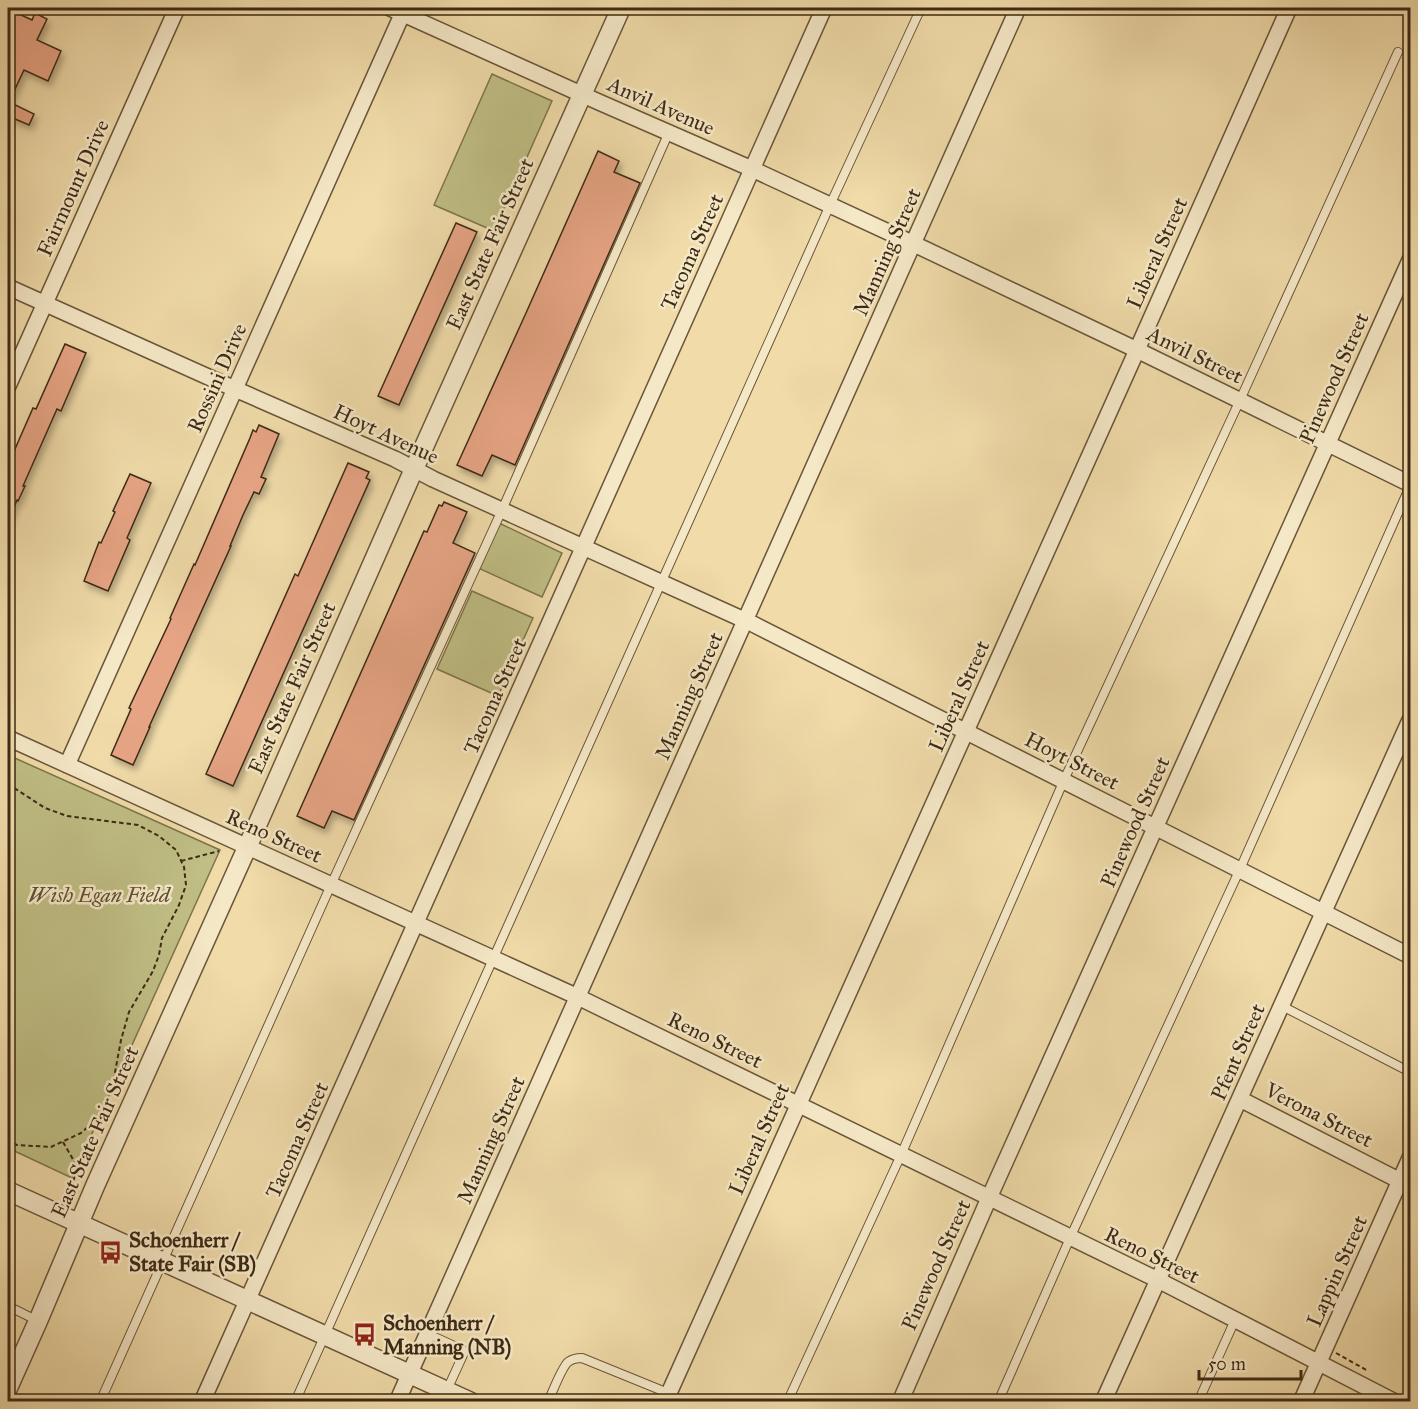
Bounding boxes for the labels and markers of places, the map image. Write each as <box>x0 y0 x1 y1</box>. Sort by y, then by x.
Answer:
place label: Schoenherr / State Fair (SB) <box>129 1227 256 1277</box>
bus stop icon: Schoenherr / State Fair (SB) <box>98 1239 124 1265</box>
place label: Schoenherr / Manning (NB) <box>383 1310 511 1360</box>
bus stop icon: Schoenherr / Manning (NB) <box>352 1322 378 1348</box>

